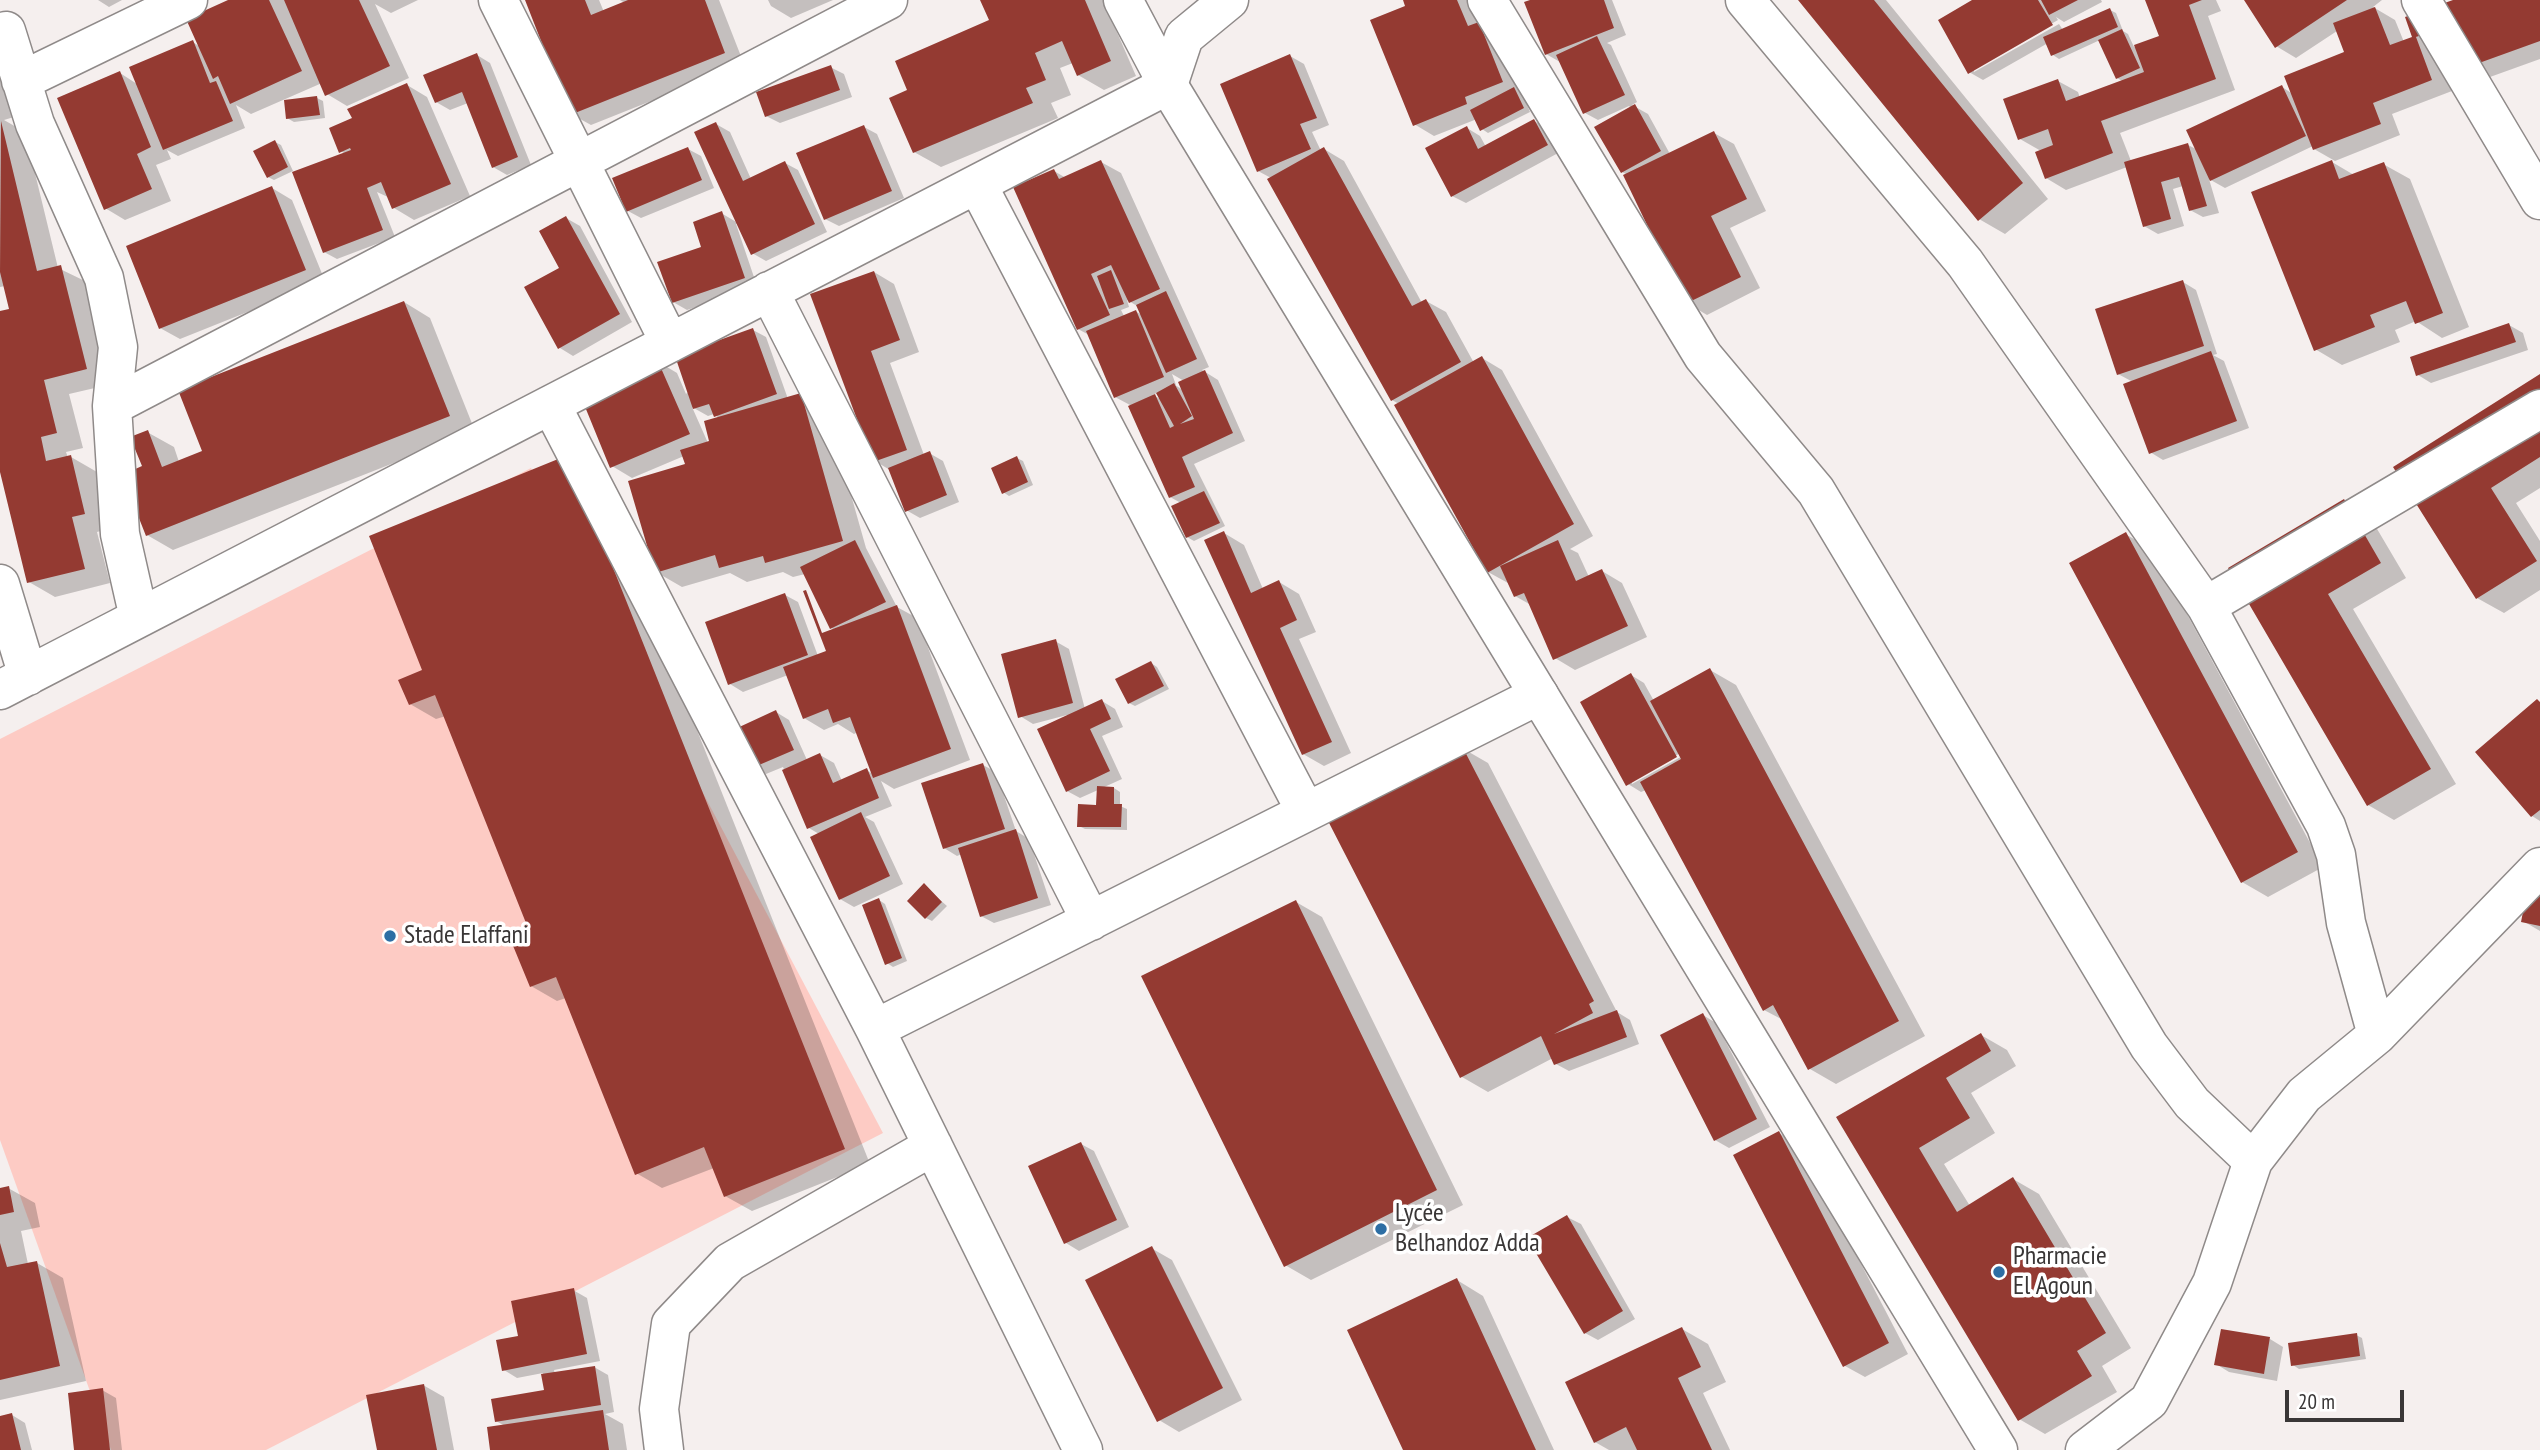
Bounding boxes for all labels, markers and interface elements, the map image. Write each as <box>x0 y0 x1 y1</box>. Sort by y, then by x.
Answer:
place label: Stade Elaffani <box>404 920 529 952</box>
marker: Stade Elaffani <box>382 928 398 944</box>
place label: Lycée Belhandoz Adda <box>1395 1198 1540 1260</box>
marker: Lycée Belhandoz Adda <box>1373 1221 1389 1237</box>
place label: Pharmacie El Agoun <box>2013 1241 2107 1302</box>
marker: Pharmacie El Agoun <box>1991 1264 2007 1280</box>
scale bar <box>2288 1376 2407 1420</box>
text: 20 m <box>2298 1388 2335 1415</box>

